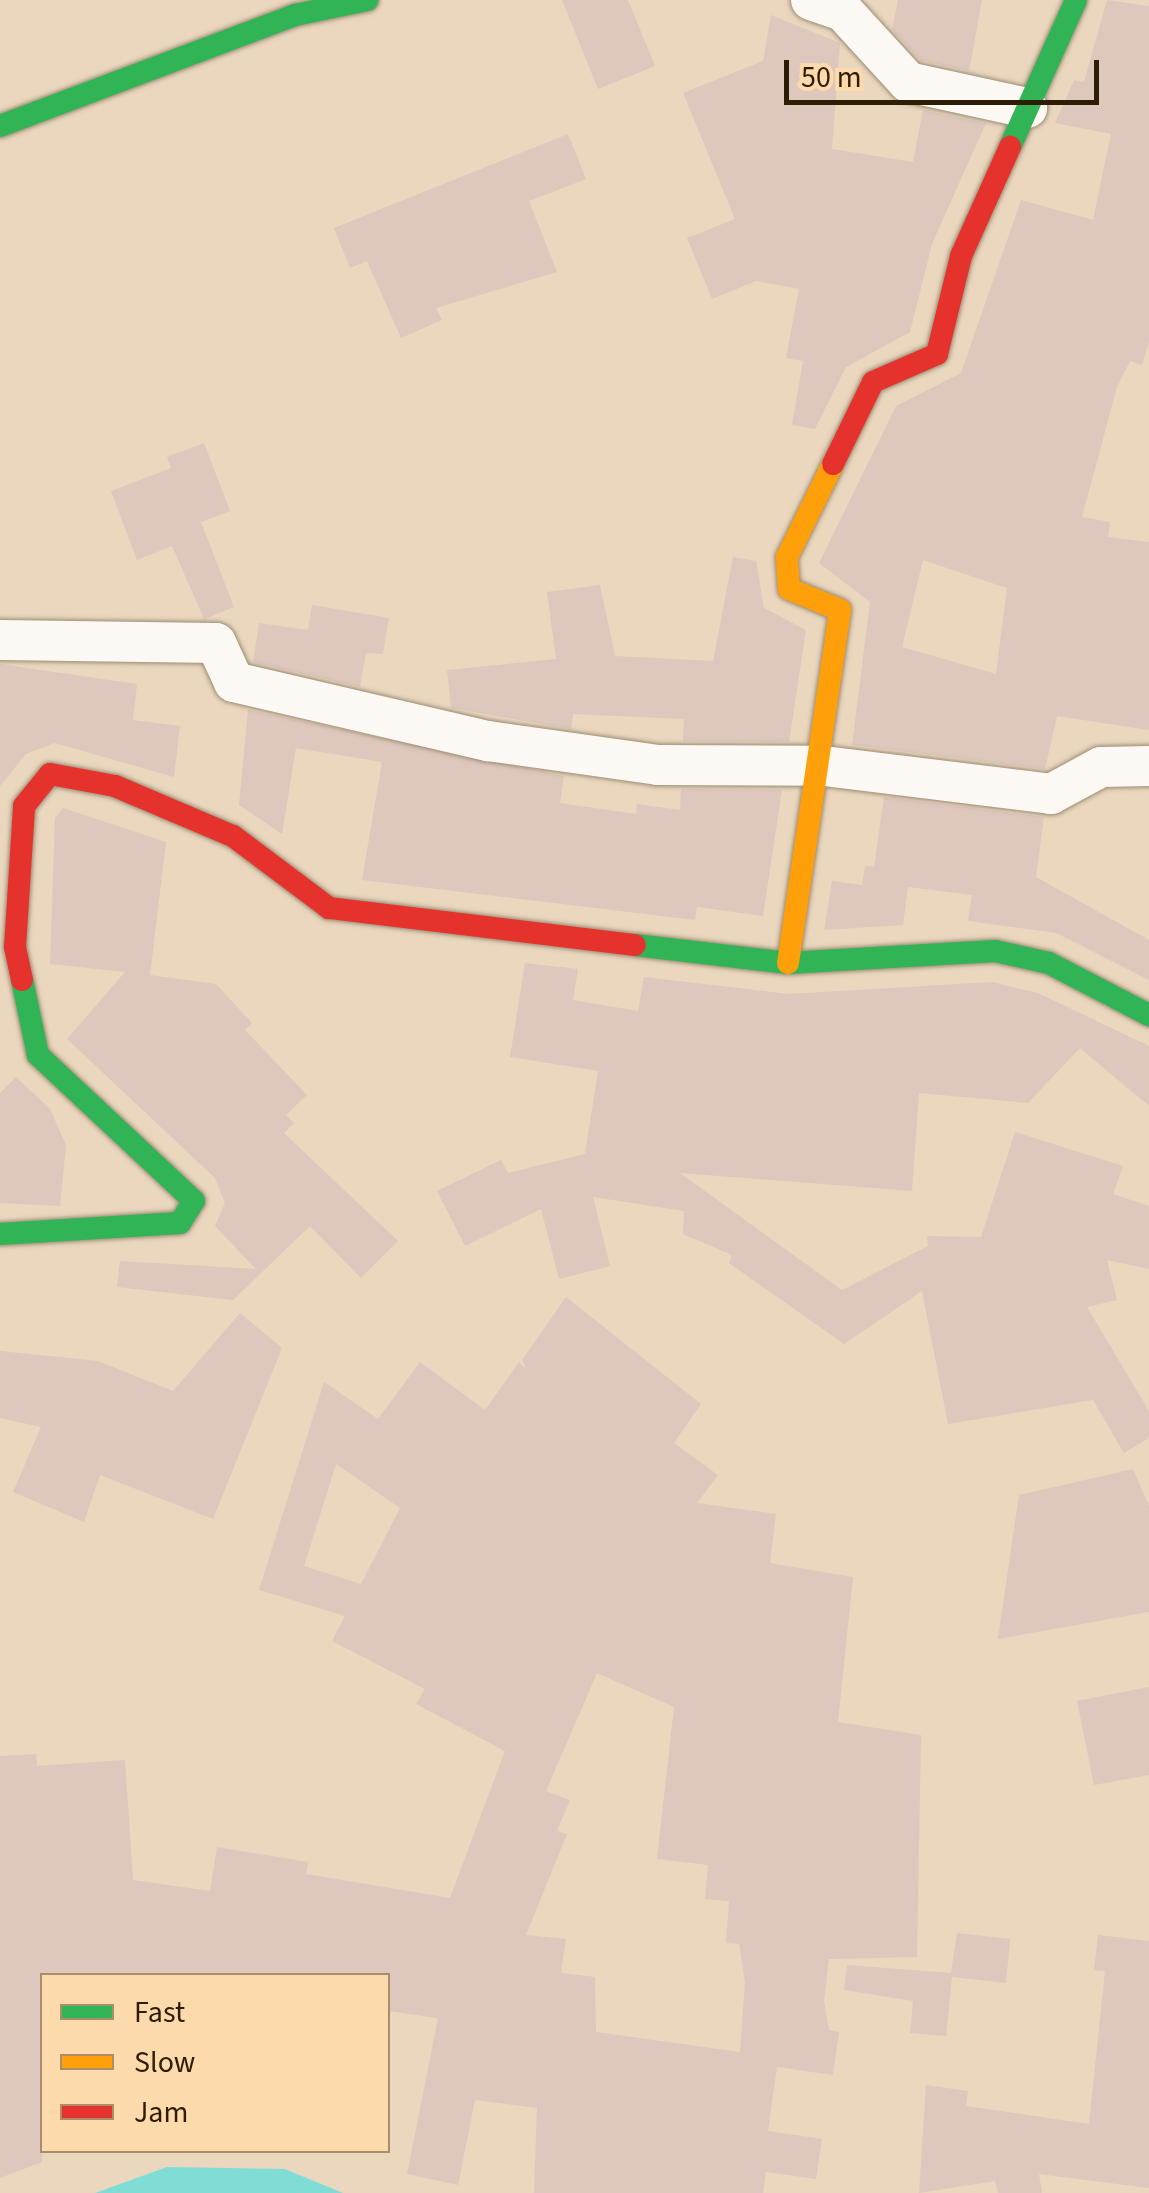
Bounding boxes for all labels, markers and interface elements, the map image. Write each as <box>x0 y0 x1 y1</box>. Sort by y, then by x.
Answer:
scale bar <box>789 40 1104 102</box>
text: 50 m <box>801 56 862 99</box>
legend <box>40 1973 390 2153</box>
text: Fast <box>134 1991 185 2034</box>
text: Slow <box>134 2041 195 2084</box>
text: Jam <box>134 2091 188 2134</box>

